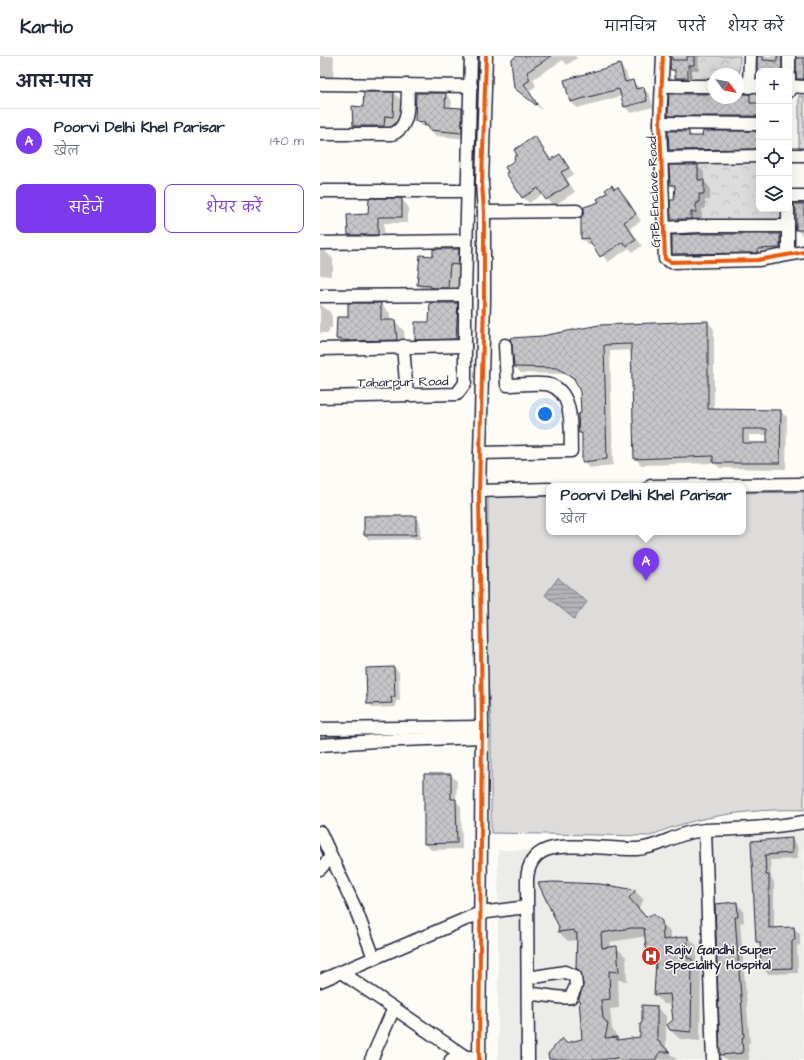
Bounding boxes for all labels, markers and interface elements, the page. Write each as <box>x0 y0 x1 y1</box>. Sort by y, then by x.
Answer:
text: Kartio <box>20 14 73 41</box>
text: मानचित्र <box>605 17 656 37</box>
text: परतें <box>678 17 706 37</box>
text: शेयर करें <box>728 17 784 37</box>
north arrow <box>708 68 744 104</box>
map controls <box>756 68 792 212</box>
button: + <box>756 68 792 104</box>
text: आस-पास <box>16 70 92 94</box>
button: − <box>756 104 792 140</box>
text: Poorvi Delhi Khel Parisar <box>54 117 225 138</box>
text: A <box>25 132 33 150</box>
text: 140 m <box>270 132 304 150</box>
street label: GTB Enclave Road <box>643 136 665 248</box>
button: locate <box>756 140 792 176</box>
text: खेल <box>54 142 79 160</box>
button: layers <box>756 176 792 212</box>
button: सहेजें <box>16 184 156 233</box>
button: शेयर करें <box>164 184 304 233</box>
street label: Taharpur Road <box>357 372 449 392</box>
your location <box>535 404 555 424</box>
popup <box>546 483 746 535</box>
text: Poorvi Delhi Khel Parisar <box>561 485 731 506</box>
text: खेल <box>561 510 586 528</box>
pin: A <box>633 548 659 581</box>
place label: Rajiv Gandhi Super Speciality Hospital <box>664 941 777 975</box>
hospital icon: Rajiv Gandhi Super Speciality Hospital <box>640 945 662 967</box>

